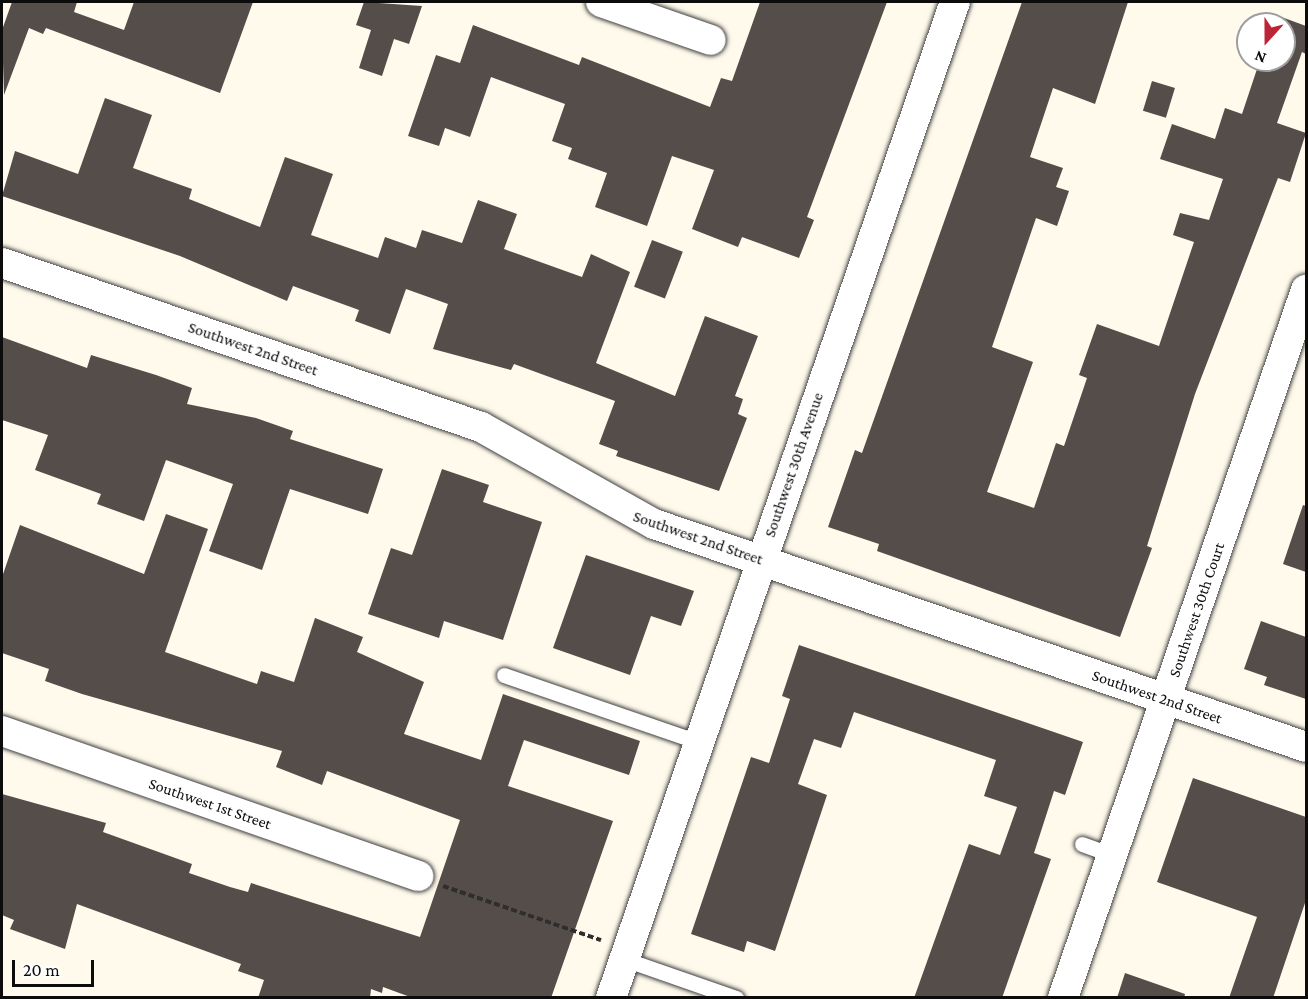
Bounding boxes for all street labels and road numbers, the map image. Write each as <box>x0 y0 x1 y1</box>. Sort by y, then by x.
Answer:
street label: Southwest 2nd Street <box>186 318 320 380</box>
street label: Southwest 30th Avenue <box>760 390 828 540</box>
street label: Southwest 2nd Street <box>631 507 765 569</box>
street label: Southwest 30th Court <box>1165 540 1229 680</box>
street label: Southwest 2nd Street <box>1090 666 1224 728</box>
street label: Southwest 1st Street <box>146 774 274 834</box>

